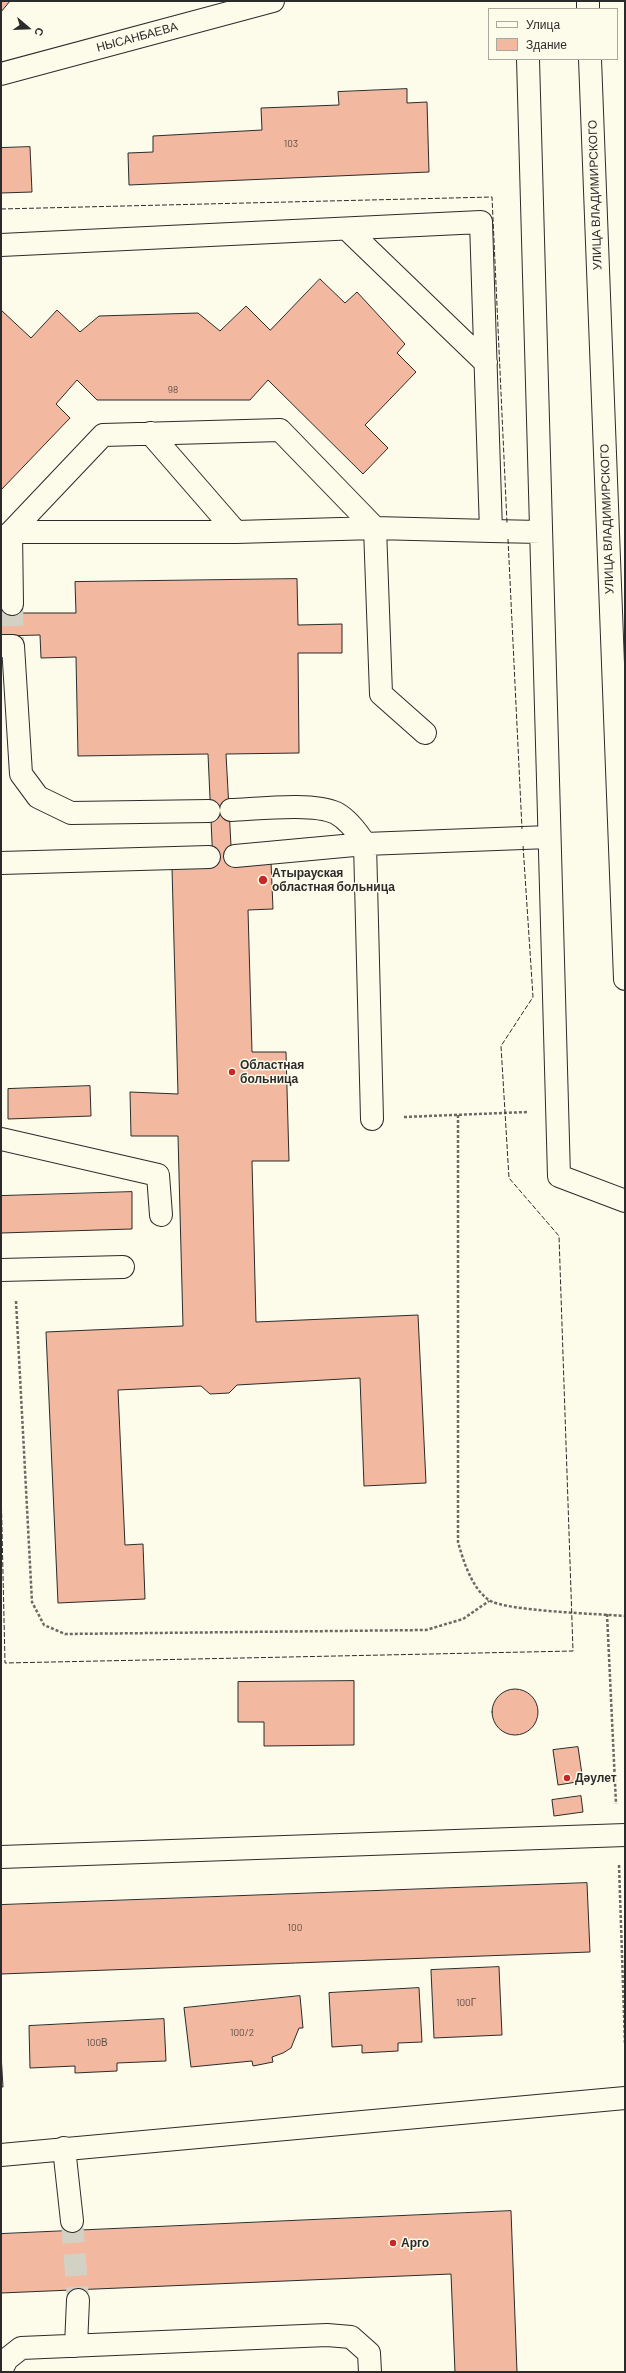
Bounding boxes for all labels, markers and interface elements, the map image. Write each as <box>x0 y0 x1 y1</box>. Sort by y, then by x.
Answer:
north arrow <box>8 8 48 48</box>
legend <box>488 8 618 60</box>
text: Улица <box>526 17 560 31</box>
street label: НЫСАНБАЕВА <box>95 19 179 55</box>
text: С <box>32 26 47 38</box>
text: Здание <box>526 37 567 51</box>
street label: УЛИЦА ВЛАДИМИРСКОГО <box>585 120 605 270</box>
house number: 103 <box>284 138 298 150</box>
house number: 98 <box>168 384 178 396</box>
street label: УЛИЦА ВЛАДИМИРСКОГО <box>597 444 617 594</box>
place label: Атырауская областная больница <box>272 866 395 894</box>
marker: Атырауская областная больница <box>257 874 269 886</box>
place label: Областная больница <box>240 1058 304 1086</box>
marker: Областная больница <box>227 1067 237 1077</box>
place label: Дәулет <box>575 1771 617 1785</box>
marker: Дәулет <box>562 1773 572 1783</box>
house number: 100 <box>288 1922 302 1934</box>
house number: 100Г <box>456 1997 476 2009</box>
house number: 100/2 <box>230 2027 254 2039</box>
house number: 100В <box>86 2037 108 2049</box>
place label: Арго <box>401 2236 429 2250</box>
marker: Арго <box>388 2238 398 2248</box>

